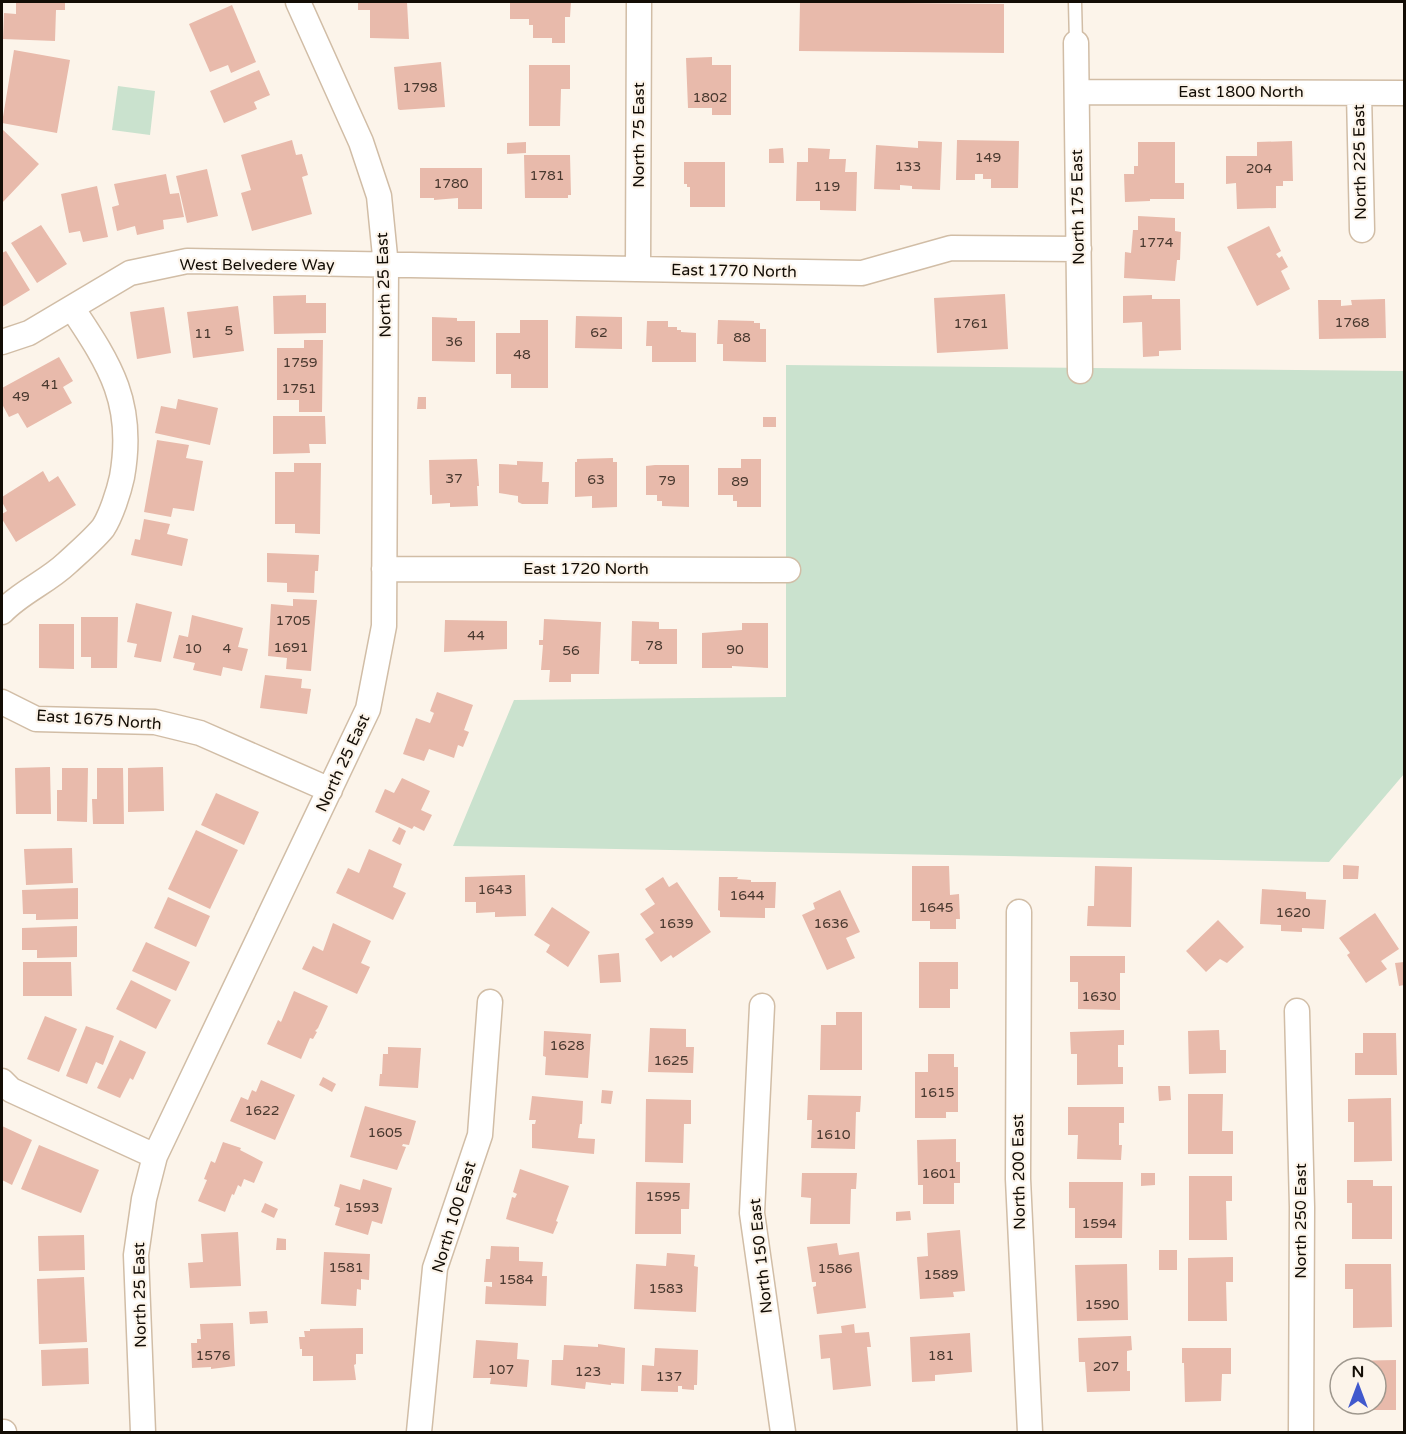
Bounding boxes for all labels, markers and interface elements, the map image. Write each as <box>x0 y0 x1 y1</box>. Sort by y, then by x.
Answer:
house number: 1798 <box>402 79 438 96</box>
street label: North 75 East <box>629 82 649 188</box>
street label: East 1800 North <box>1178 82 1304 102</box>
house number: 1802 <box>692 89 728 106</box>
street label: North 225 East <box>1349 104 1371 220</box>
house number: 149 <box>975 149 1001 166</box>
street label: North 175 East <box>1067 149 1089 265</box>
house number: 133 <box>895 158 921 175</box>
house number: 204 <box>1246 160 1272 177</box>
house number: 1781 <box>529 167 565 184</box>
house number: 1780 <box>433 175 469 192</box>
house number: 119 <box>814 178 840 195</box>
street label: North 25 East <box>372 232 396 338</box>
house number: 1774 <box>1138 234 1174 251</box>
street label: West Belvedere Way <box>179 255 335 275</box>
street label: East 1770 North <box>671 260 797 282</box>
house number: 1768 <box>1334 314 1370 331</box>
house number: 1761 <box>953 315 989 332</box>
house number: 5 <box>225 322 233 339</box>
house number: 62 <box>590 324 608 341</box>
house number: 11 <box>194 325 212 342</box>
house number: 88 <box>733 329 751 346</box>
house number: 36 <box>445 333 463 350</box>
house number: 48 <box>513 346 531 363</box>
house number: 1759 <box>282 354 318 371</box>
house number: 41 <box>41 376 59 393</box>
house number: 1751 <box>281 380 317 397</box>
house number: 49 <box>12 388 30 405</box>
house number: 37 <box>445 470 463 487</box>
house number: 63 <box>587 471 605 488</box>
house number: 79 <box>658 472 676 489</box>
house number: 89 <box>731 473 749 490</box>
street label: East 1720 North <box>523 559 649 579</box>
house number: 1705 <box>275 612 311 629</box>
house number: 44 <box>467 627 485 644</box>
house number: 78 <box>645 637 663 654</box>
house number: 1691 <box>273 639 309 656</box>
house number: 10 <box>184 640 202 657</box>
house number: 4 <box>223 640 232 657</box>
house number: 90 <box>726 641 744 658</box>
house number: 56 <box>562 642 580 659</box>
street label: East 1675 North <box>36 706 162 734</box>
street label: North 25 East <box>312 711 374 815</box>
house number: 1643 <box>477 881 513 898</box>
house number: 1644 <box>729 887 765 904</box>
house number: 1645 <box>918 899 954 916</box>
house number: 1620 <box>1275 904 1311 921</box>
house number: 1639 <box>658 915 694 932</box>
house number: 1636 <box>813 915 849 932</box>
house number: 1630 <box>1081 988 1117 1005</box>
house number: 1628 <box>549 1037 585 1054</box>
house number: 1625 <box>653 1052 689 1069</box>
house number: 1615 <box>919 1084 955 1101</box>
house number: 1622 <box>244 1102 280 1119</box>
street label: North 200 East <box>1008 1114 1030 1230</box>
house number: 1605 <box>367 1124 403 1141</box>
house number: 1610 <box>815 1126 851 1143</box>
street label: North 100 East <box>428 1159 480 1275</box>
street label: North 250 East <box>1291 1163 1311 1279</box>
house number: 1601 <box>921 1165 957 1182</box>
house number: 1595 <box>645 1188 681 1205</box>
street label: North 150 East <box>745 1197 777 1315</box>
house number: 1593 <box>344 1199 380 1216</box>
house number: 1594 <box>1081 1215 1117 1232</box>
street label: North 25 East <box>129 1242 151 1348</box>
house number: 1581 <box>328 1259 364 1276</box>
house number: 1586 <box>817 1260 853 1277</box>
house number: 1589 <box>923 1266 959 1283</box>
house number: 1584 <box>498 1271 534 1288</box>
house number: 1583 <box>648 1280 684 1297</box>
house number: 1590 <box>1084 1296 1120 1313</box>
house number: 1576 <box>195 1347 231 1364</box>
house number: 181 <box>928 1347 954 1364</box>
north arrow <box>1328 1356 1388 1416</box>
house number: 207 <box>1093 1358 1119 1375</box>
house number: 107 <box>488 1361 514 1378</box>
text: N <box>1352 1362 1364 1382</box>
house number: 123 <box>575 1363 601 1380</box>
house number: 137 <box>656 1368 682 1385</box>

